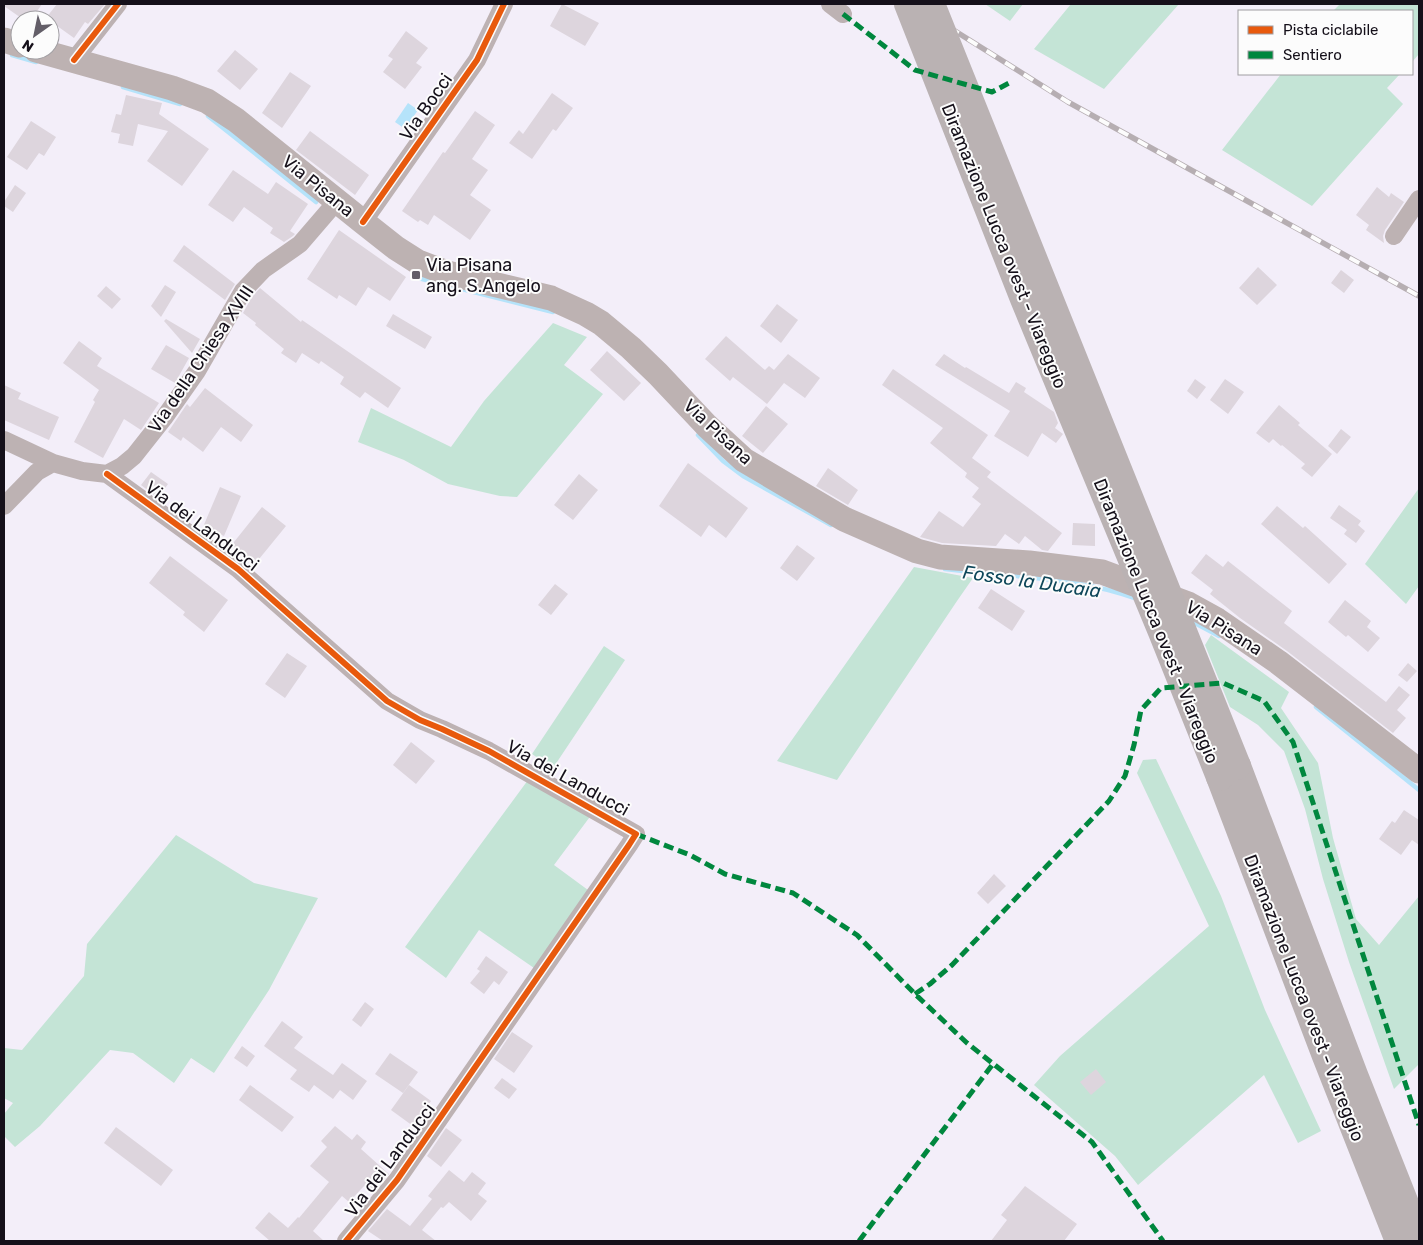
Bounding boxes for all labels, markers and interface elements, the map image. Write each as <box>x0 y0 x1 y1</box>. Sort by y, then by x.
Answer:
north arrow <box>10 10 60 60</box>
legend <box>1238 10 1413 75</box>
text: Pista ciclabile <box>1283 21 1378 39</box>
text: N <box>19 36 37 55</box>
text: Sentiero <box>1283 46 1342 64</box>
street label: Via Bocci <box>395 69 457 145</box>
street label: Diramazione Lucca ovest - Viareggio <box>937 100 1071 392</box>
street label: Via Pisana <box>278 150 358 222</box>
place label: Via Pisana ang. S.Angelo <box>426 254 541 297</box>
marker: Via Pisana ang. S.Angelo <box>410 269 422 281</box>
street label: Via della Chiesa XVIII <box>143 281 259 437</box>
street label: Via Pisana <box>679 395 757 469</box>
street label: Diramazione Lucca ovest - Viareggio <box>1089 475 1223 767</box>
street label: Via dei Landucci <box>141 476 263 576</box>
water label: Fosso la Ducaia <box>961 560 1102 603</box>
street label: Via Pisana <box>1182 596 1266 660</box>
street label: Via dei Landucci <box>503 735 633 821</box>
street label: Diramazione Lucca ovest - Viareggio <box>1239 852 1369 1144</box>
street label: Via dei Landucci <box>340 1099 440 1221</box>

